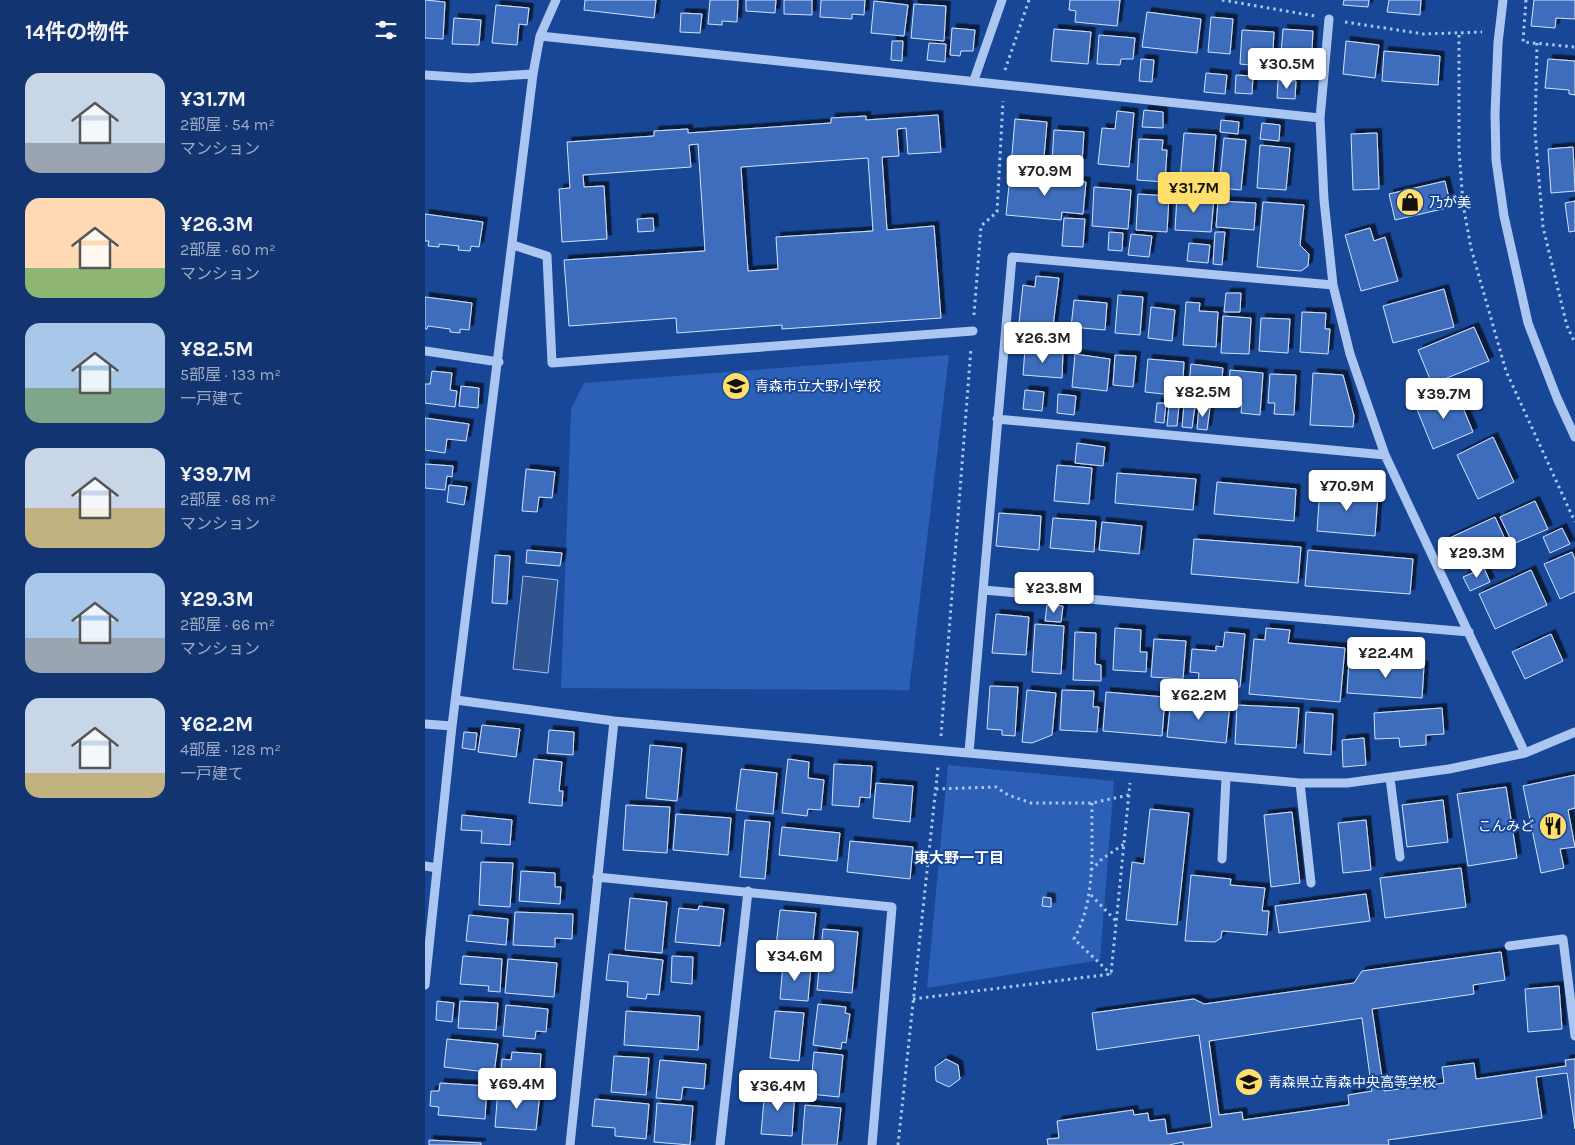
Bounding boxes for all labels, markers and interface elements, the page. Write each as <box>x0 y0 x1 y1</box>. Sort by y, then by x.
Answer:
icon: filters <box>372 16 400 44</box>
text: 14件の物件 <box>25 20 129 44</box>
pin: ¥30.5M <box>1246 48 1328 90</box>
text: ¥30.5M <box>1259 54 1315 73</box>
text: ¥31.7M <box>180 87 246 111</box>
icon: home <box>65 93 125 153</box>
text: 2部屋 · 54 m² <box>180 115 275 134</box>
text: マンション <box>180 139 260 158</box>
pin: ¥70.9M <box>1004 154 1086 197</box>
text: ¥70.9M <box>1018 161 1072 180</box>
pin: ¥31.7M <box>1153 172 1235 214</box>
text: ¥31.7M <box>1169 178 1219 197</box>
shop icon: 乃が美 <box>1395 187 1425 217</box>
place label: 乃が美 <box>1429 194 1471 211</box>
text: ¥26.3M <box>180 212 254 236</box>
icon: home <box>65 218 125 278</box>
text: 2部屋 · 60 m² <box>180 240 276 259</box>
text: マンション <box>180 264 260 283</box>
pin: ¥26.3M <box>1002 322 1084 364</box>
text: ¥26.3M <box>1015 328 1071 347</box>
text: ¥82.5M <box>180 337 254 361</box>
icon: home <box>65 343 125 403</box>
text: 5部屋 · 133 m² <box>180 365 281 384</box>
school or university icon: 青森市立大野小学校 <box>721 371 751 401</box>
pin: ¥82.5M <box>1162 376 1244 418</box>
place label: 青森市立大野小学校 <box>755 378 881 395</box>
pin: ¥39.7M <box>1403 378 1485 420</box>
text: ¥82.5M <box>1175 382 1231 401</box>
text: ¥39.7M <box>1417 384 1471 403</box>
text: 一戸建て <box>180 389 244 408</box>
text: ¥39.7M <box>180 462 252 486</box>
icon: home <box>65 468 125 528</box>
pin: ¥70.9M <box>1306 470 1388 512</box>
text: ¥70.9M <box>1320 476 1374 495</box>
text: 2部屋 · 68 m² <box>180 490 276 509</box>
text: マンション <box>180 514 260 533</box>
pin: ¥29.3M <box>1436 536 1518 579</box>
text: ¥29.3M <box>1449 543 1505 562</box>
pin: ¥23.8M <box>1013 572 1095 614</box>
text: ¥23.8M <box>1026 578 1082 597</box>
text: ¥29.3M <box>180 587 254 611</box>
icon: home <box>65 593 125 653</box>
text: 2部屋 · 66 m² <box>180 615 275 634</box>
pin: ¥22.4M <box>1345 636 1427 679</box>
text: マンション <box>180 639 260 658</box>
text: ¥22.4M <box>1358 643 1414 662</box>
pin: ¥62.2M <box>1158 678 1240 721</box>
text: ¥62.2M <box>1171 685 1227 704</box>
text: ¥62.2M <box>180 712 253 736</box>
icon: home <box>65 718 125 778</box>
text: 4部屋 · 128 m² <box>180 740 281 759</box>
text: 一戸建て <box>180 764 244 783</box>
restaurant icon: こんみど <box>1538 811 1568 841</box>
place label: こんみど <box>1478 818 1534 835</box>
district label: 東大野一丁目 <box>914 849 1004 867</box>
pin: ¥34.6M <box>754 940 836 982</box>
text: ¥34.6M <box>767 946 823 965</box>
school or university icon: 青森県立青森中央高等学校 <box>1234 1067 1264 1097</box>
pin: ¥69.4M <box>476 1068 558 1110</box>
pin: ¥36.4M <box>737 1070 819 1112</box>
text: ¥69.4M <box>489 1074 545 1093</box>
place label: 青森県立青森中央高等学校 <box>1268 1074 1436 1091</box>
text: ¥36.4M <box>750 1076 806 1095</box>

